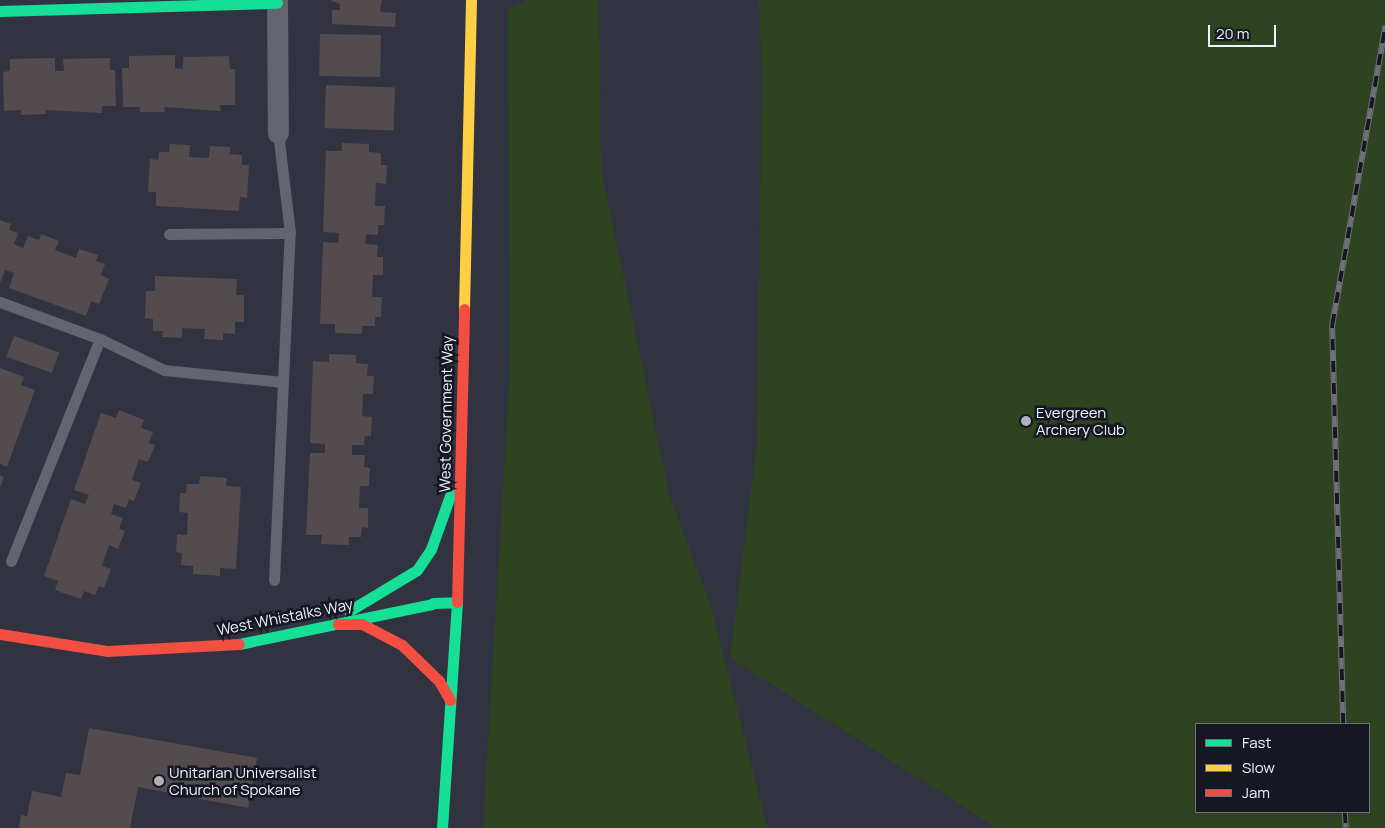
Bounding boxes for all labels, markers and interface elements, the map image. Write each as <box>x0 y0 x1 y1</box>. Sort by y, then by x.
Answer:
scale bar <box>1210 15 1278 47</box>
text: 20 m <box>1216 23 1249 44</box>
street label: West Government Way <box>436 336 456 492</box>
place label: Evergreen Archery Club <box>1036 403 1125 438</box>
marker: Evergreen Archery Club <box>1020 415 1032 427</box>
street label: West Whistalks Way <box>215 595 355 639</box>
legend <box>1195 723 1370 813</box>
text: Fast <box>1242 732 1271 753</box>
text: Slow <box>1242 757 1275 778</box>
place label: Unitarian Universalist Church of Spokane <box>169 763 317 798</box>
marker: Unitarian Universalist Church of Spokane <box>153 775 165 787</box>
text: Jam <box>1242 782 1270 803</box>

